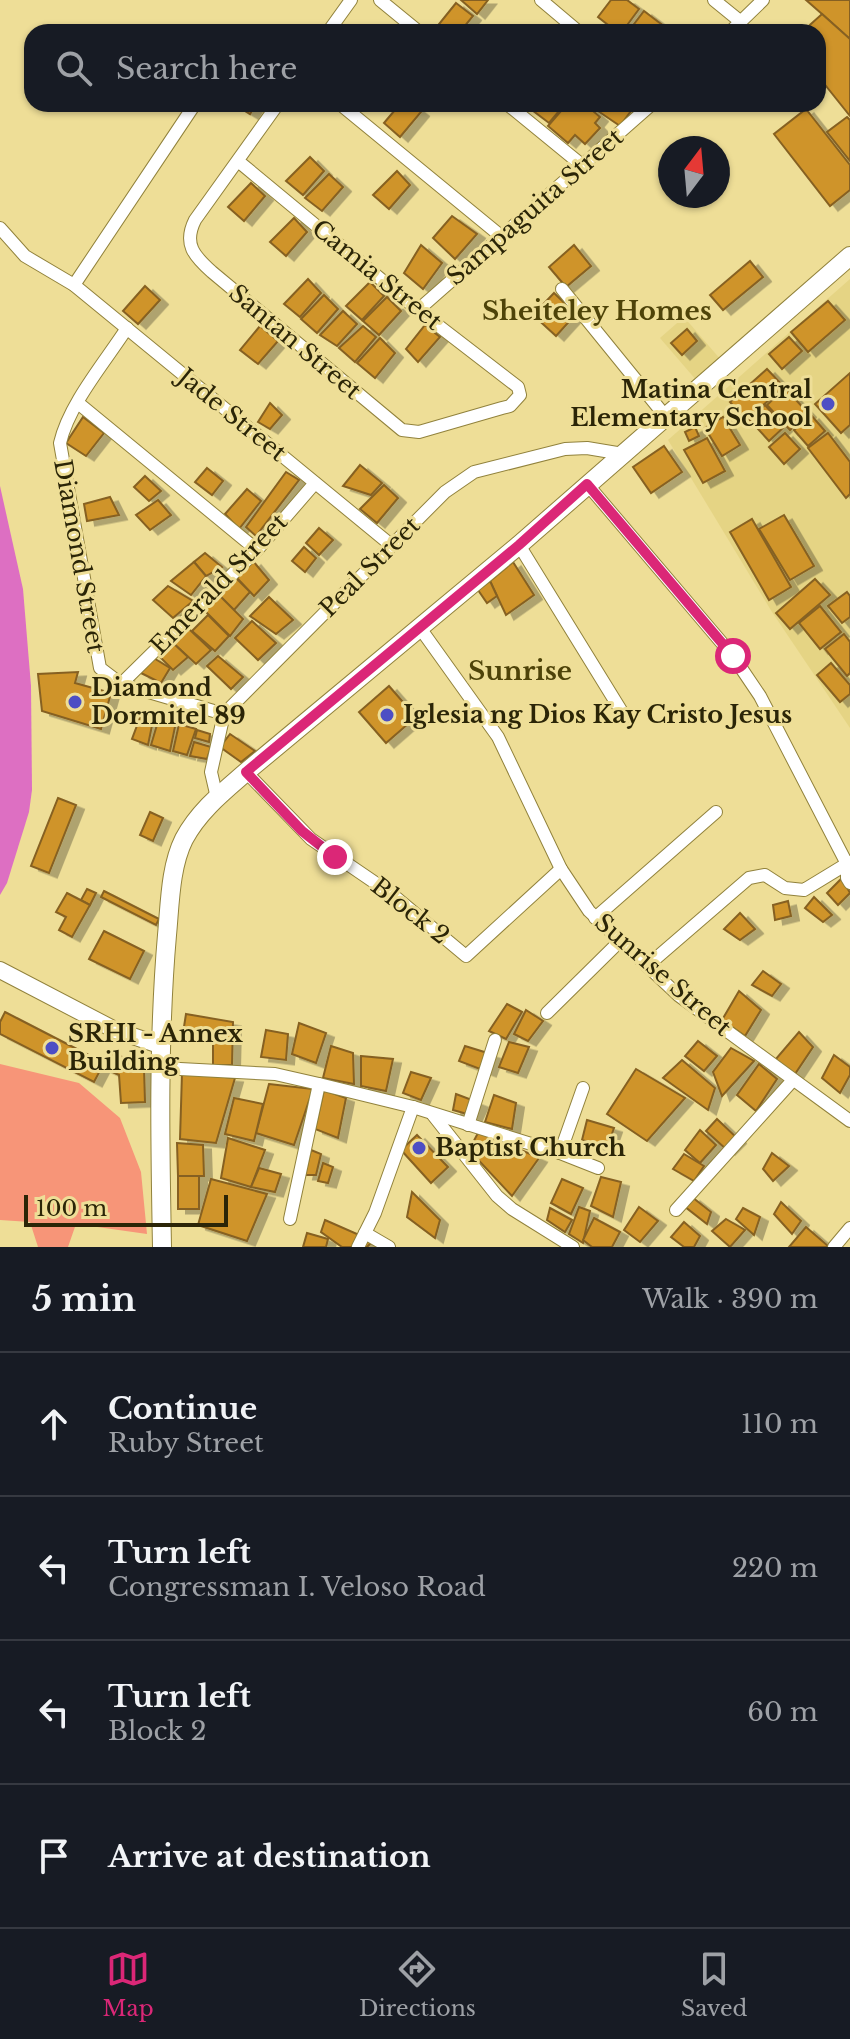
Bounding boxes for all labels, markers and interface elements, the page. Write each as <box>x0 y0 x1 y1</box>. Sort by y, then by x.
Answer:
search box <box>24 24 826 112</box>
icon: search <box>52 46 96 90</box>
text: Search here <box>116 50 297 87</box>
street label: Sampaguita Street <box>441 122 629 291</box>
north arrow <box>658 136 730 208</box>
street label: Camia Street <box>307 213 448 336</box>
street label: Santan Street <box>223 278 367 405</box>
district label: Sheiteley Homes <box>482 295 712 327</box>
street label: Jade Street <box>170 360 292 467</box>
place label: Matina Central Elementary School <box>570 375 812 432</box>
marker: Matina Central Elementary School <box>819 395 837 413</box>
street label: Diamond Street <box>48 457 111 655</box>
street label: Emerald Street <box>144 507 293 660</box>
street label: Peal Street <box>314 511 426 623</box>
route start <box>715 638 751 674</box>
district label: Sunrise <box>468 655 572 687</box>
place label: Diamond Dormitel 89 <box>91 673 246 730</box>
marker: Diamond Dormitel 89 <box>66 693 84 711</box>
place label: Iglesia ng Dios Kay Cristo Jesus <box>403 700 792 729</box>
marker: Iglesia ng Dios Kay Cristo Jesus <box>378 706 396 724</box>
route end <box>317 839 353 875</box>
street label: Block 2 <box>366 871 455 950</box>
street label: Sunrise Street <box>589 907 738 1042</box>
place label: SRHI - Annex Building <box>68 1019 243 1076</box>
marker: SRHI - Annex Building <box>43 1039 61 1057</box>
place label: Baptist Church <box>435 1133 626 1162</box>
marker: Baptist Church <box>410 1139 428 1157</box>
scale bar <box>24 1191 228 1227</box>
text: 100 m <box>36 1195 107 1222</box>
text: 5 min <box>32 1278 136 1320</box>
text: Walk · 390 m <box>642 1283 818 1315</box>
text: Continue <box>108 1390 257 1427</box>
icon: ahead <box>32 1402 76 1446</box>
text: 110 m <box>741 1408 818 1440</box>
text: Ruby Street <box>108 1427 264 1459</box>
text: Turn left <box>108 1534 251 1571</box>
icon: left <box>32 1546 76 1590</box>
text: 220 m <box>732 1552 818 1584</box>
text: Congressman I. Veloso Road <box>108 1571 486 1603</box>
text: Turn left <box>108 1678 251 1715</box>
icon: left <box>32 1690 76 1734</box>
text: 60 m <box>747 1696 818 1728</box>
text: Block 2 <box>108 1715 206 1747</box>
icon: arrive <box>32 1834 76 1878</box>
text: Arrive at destination <box>108 1838 431 1875</box>
tab: Map <box>103 1947 154 2022</box>
tab: Directions <box>359 1947 476 2022</box>
tab: Saved <box>681 1947 747 2022</box>

